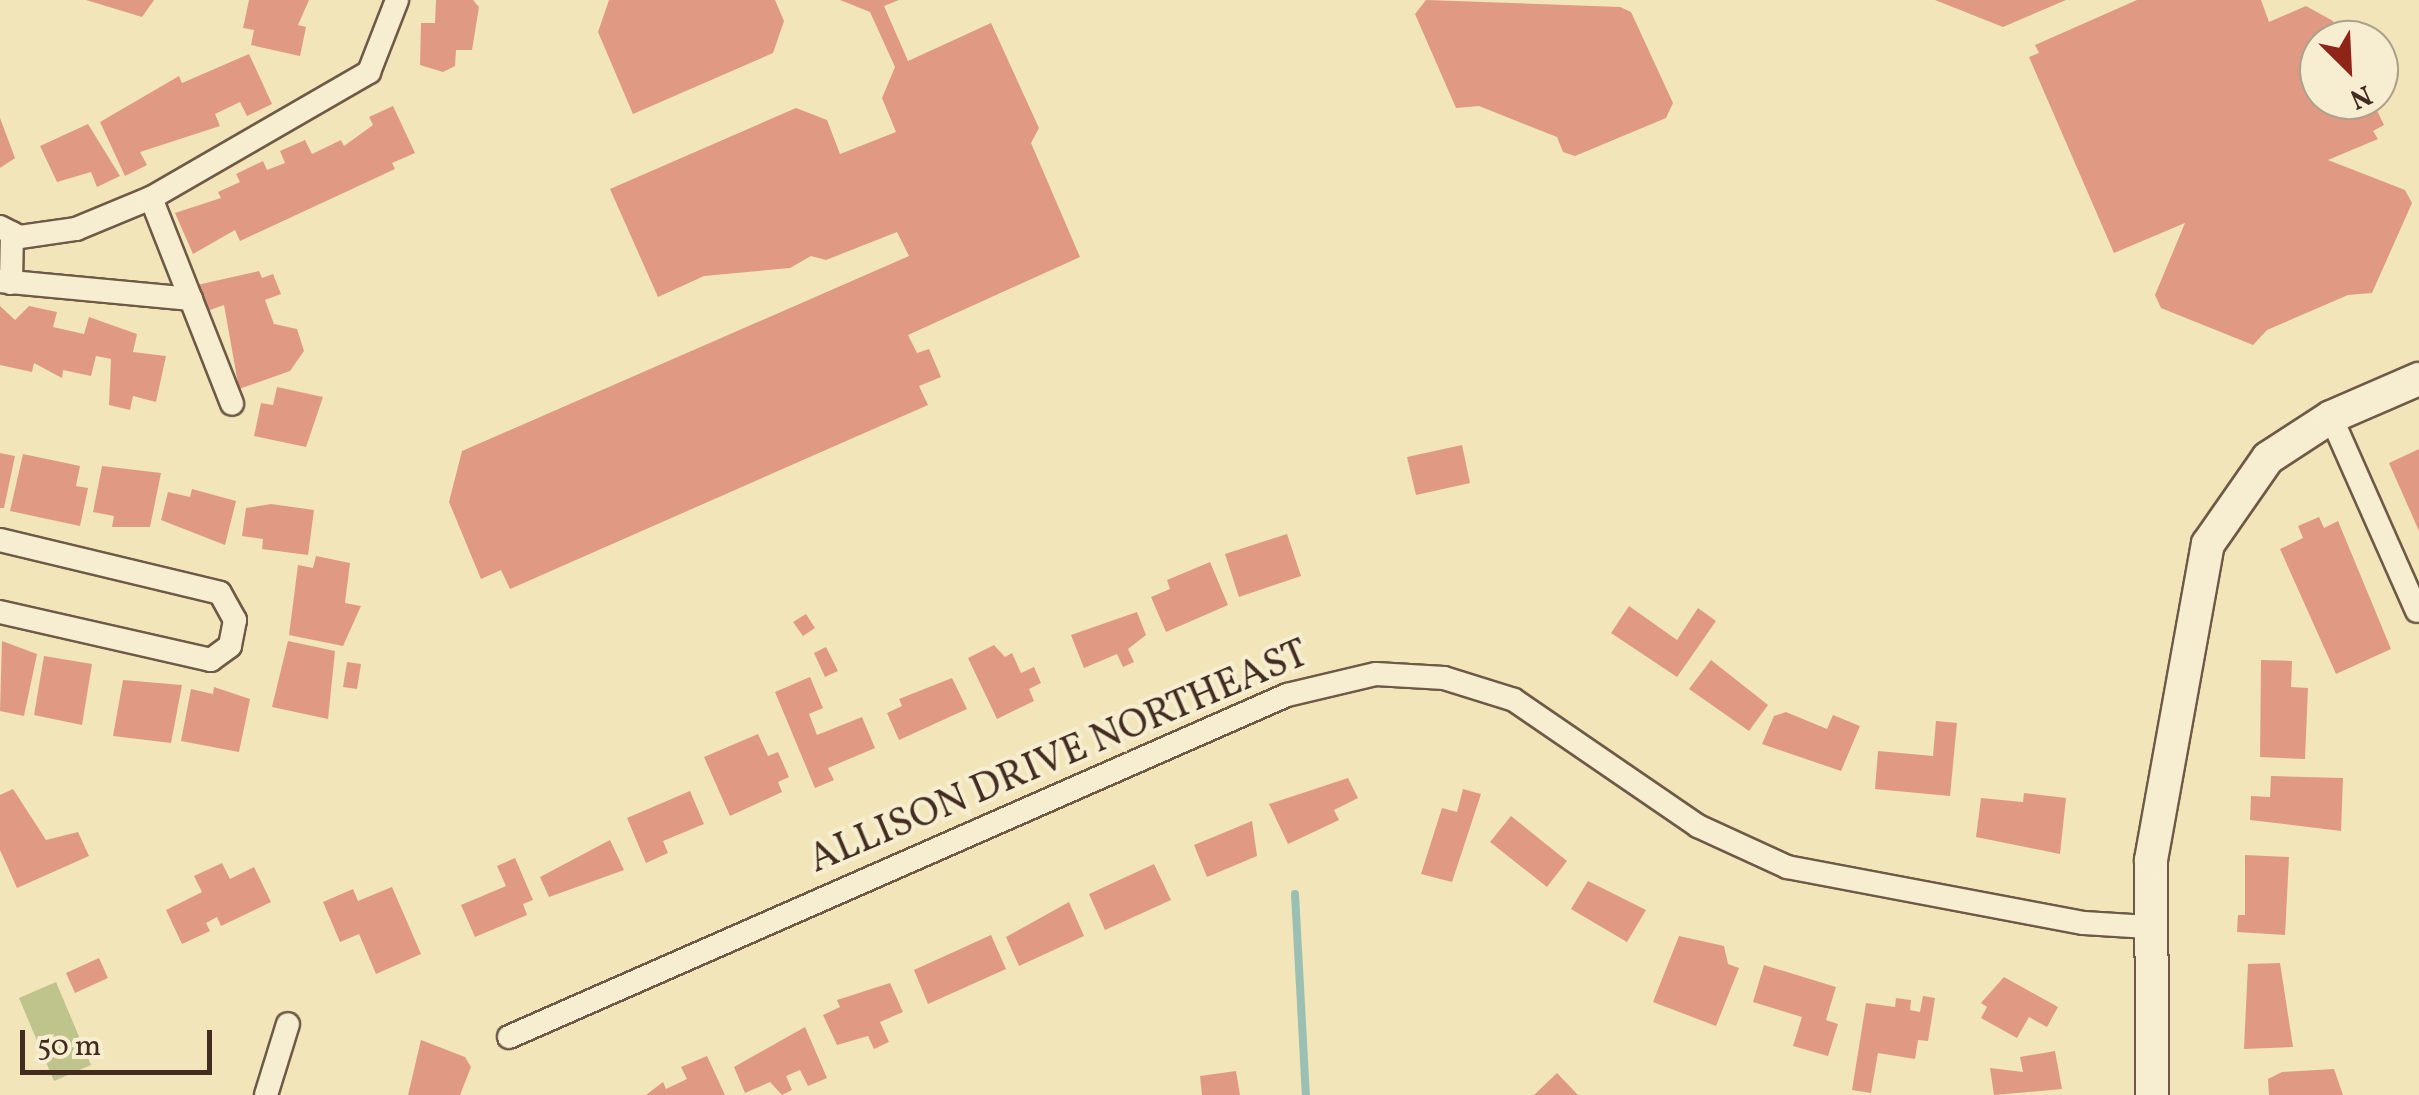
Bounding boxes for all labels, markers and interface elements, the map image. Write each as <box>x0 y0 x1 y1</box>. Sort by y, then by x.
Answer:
north arrow <box>2299 20 2399 120</box>
text: N <box>2343 74 2378 118</box>
street label: ALLISON DRIVE NORTHEAST <box>802 631 1316 885</box>
scale bar <box>25 1010 218 1072</box>
text: 50 m <box>37 1026 101 1068</box>

